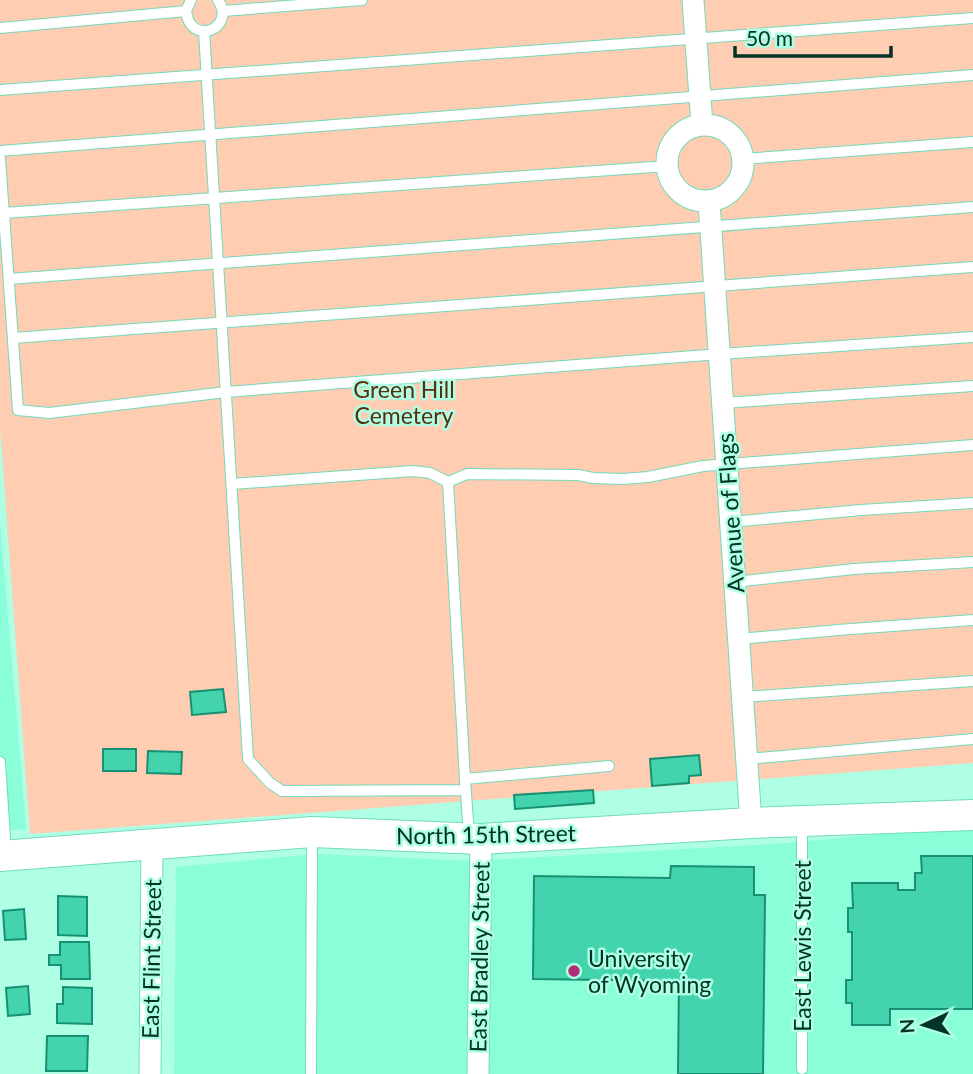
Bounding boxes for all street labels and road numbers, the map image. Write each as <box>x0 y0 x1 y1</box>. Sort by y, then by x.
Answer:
street label: Avenue of Flags <box>710 432 750 594</box>
street label: North 15th Street <box>396 818 577 850</box>
street label: East Lewis Street <box>788 859 816 1032</box>
street label: East Bradley Street <box>463 861 495 1053</box>
street label: East Flint Street <box>136 878 166 1039</box>

